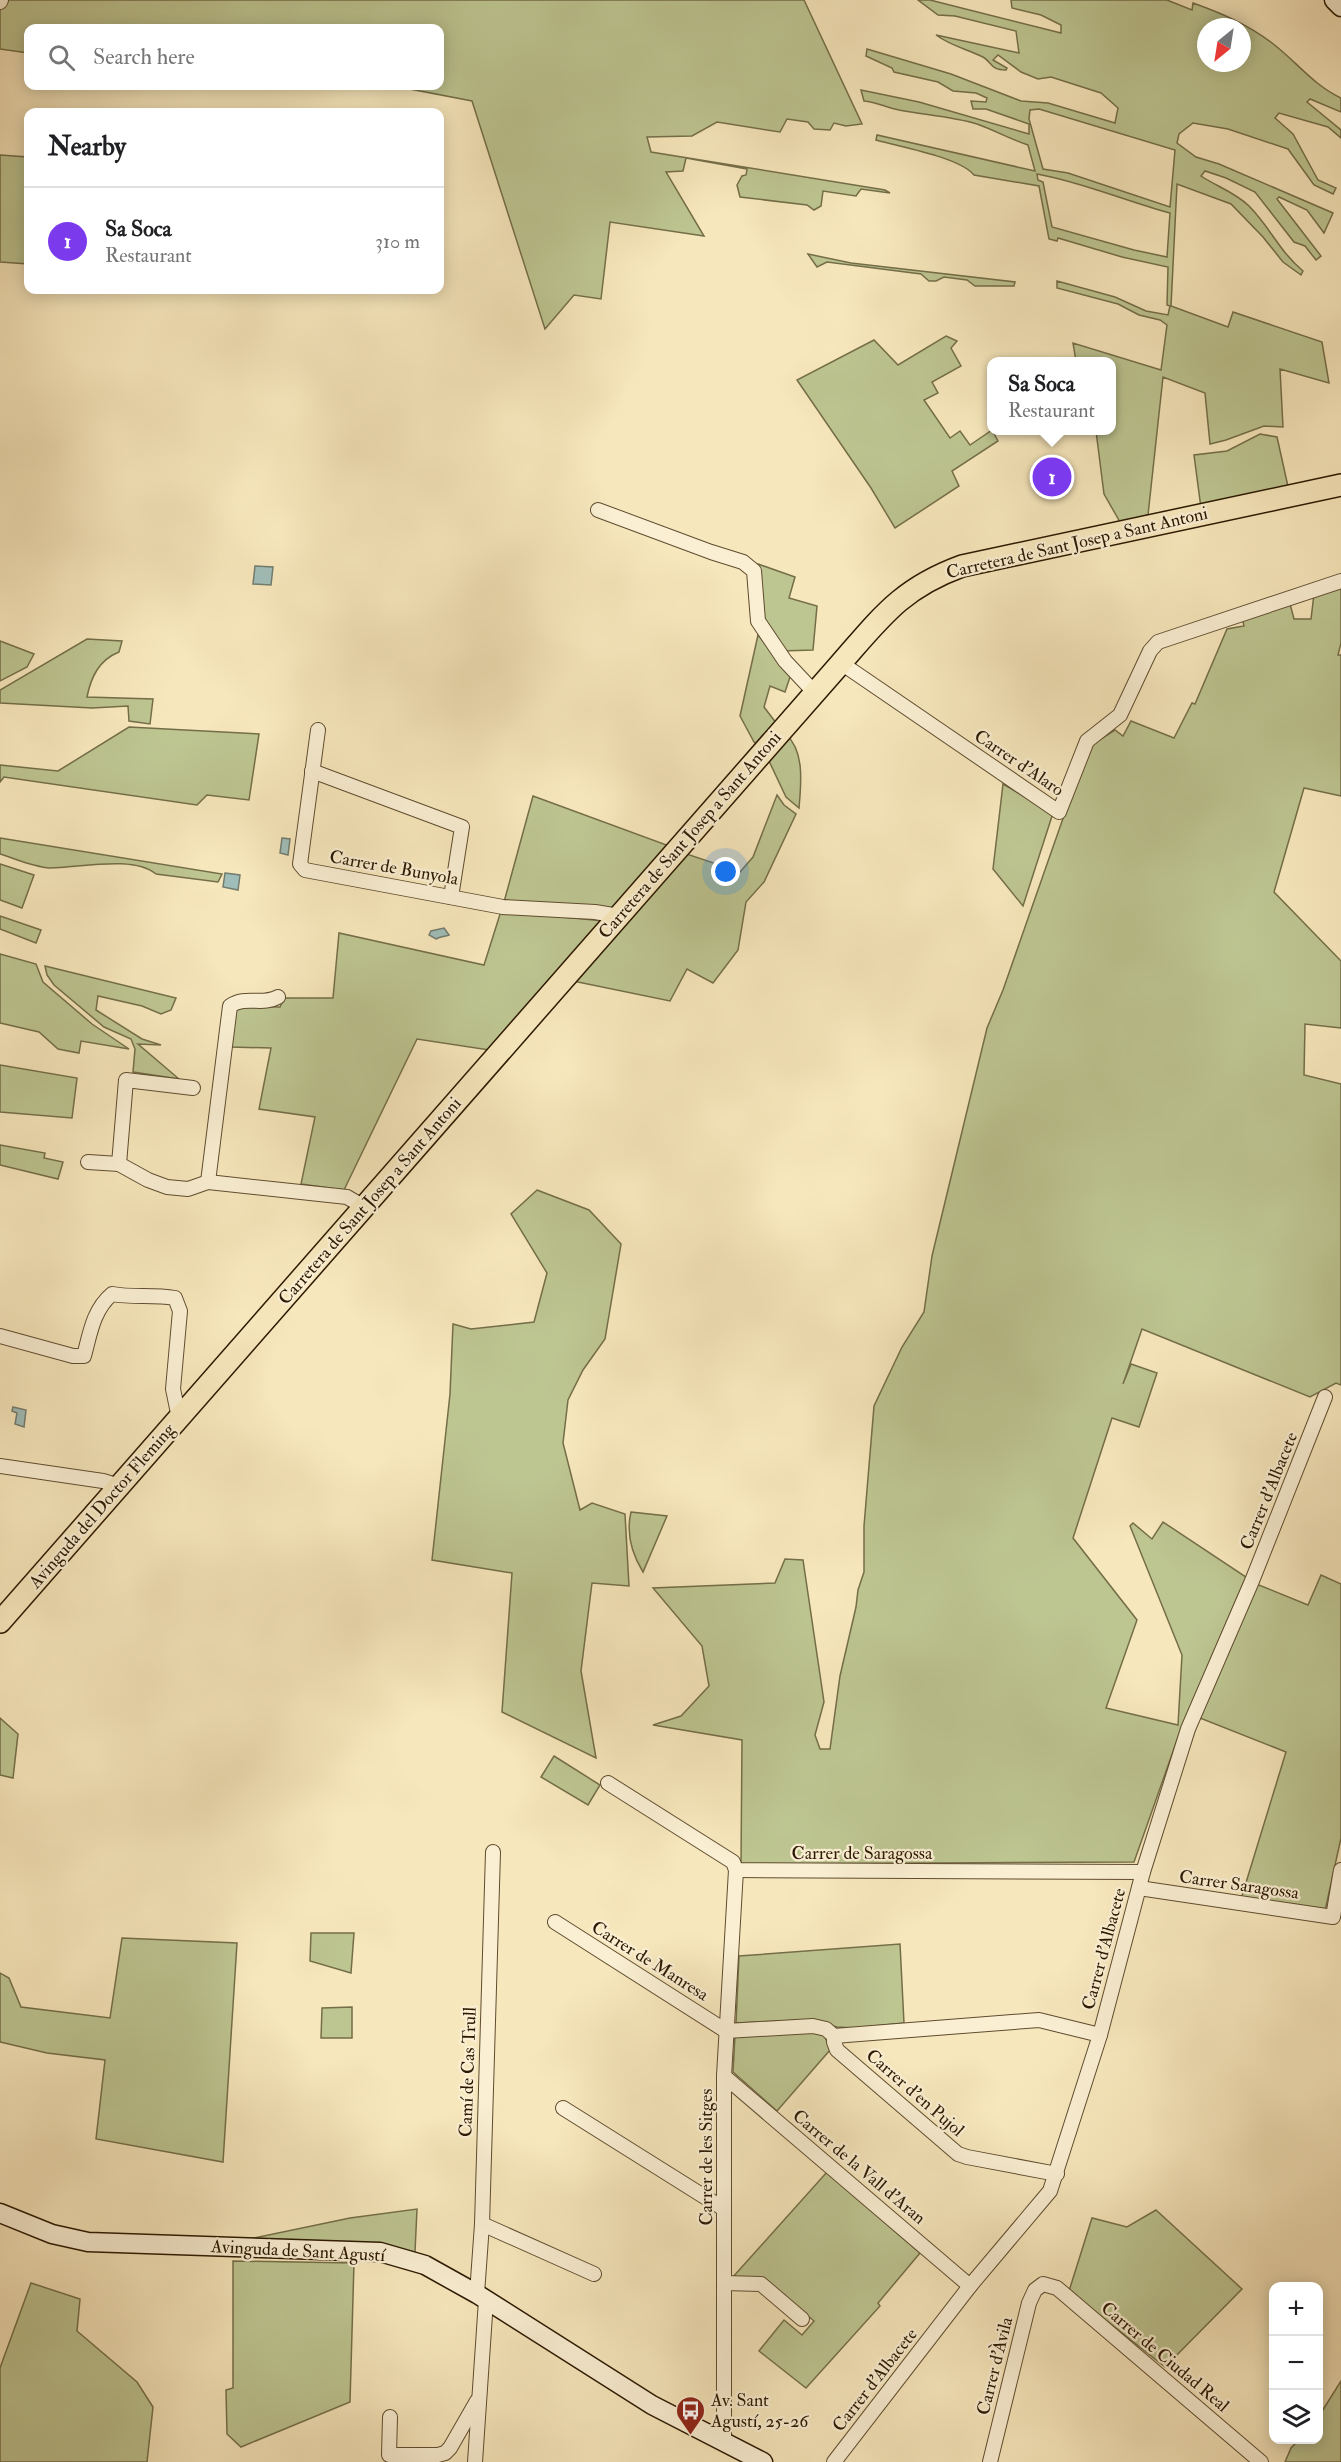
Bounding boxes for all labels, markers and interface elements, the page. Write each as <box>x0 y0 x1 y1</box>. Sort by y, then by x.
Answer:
north arrow <box>1197 18 1251 72</box>
search box <box>24 24 444 90</box>
icon: search <box>45 41 78 74</box>
text: Search here <box>93 43 195 71</box>
text: Nearby <box>48 131 126 163</box>
text: Sa Soca <box>105 215 172 243</box>
text: 1 <box>64 229 71 254</box>
text: 310 m <box>375 229 420 254</box>
text: Restaurant <box>105 243 192 268</box>
popup <box>987 357 1116 435</box>
text: Sa Soca <box>1008 370 1075 398</box>
text: Restaurant <box>1008 398 1095 423</box>
pin: 1 <box>1032 454 1072 500</box>
street label: Carretera de Sant Josep a Sant Antoni <box>944 502 1210 584</box>
street label: Carrer d'Alaro <box>970 725 1069 802</box>
street label: Carretera de Sant Josep a Sant Antoni <box>593 726 787 944</box>
street label: Carrer de Bunyola <box>328 845 461 891</box>
your location <box>711 857 740 886</box>
street label: Carretera de Sant Josep a Sant Antoni <box>273 1092 467 1310</box>
street label: Avinguda del Doctor Fleming <box>23 1418 181 1594</box>
street label: Carrer d'Albacete <box>1235 1428 1303 1553</box>
street label: Carrer de Saragossa <box>792 1842 933 1865</box>
street label: Carrer Saragossa <box>1178 1865 1301 1905</box>
street label: Carrer d'Albacete <box>1077 1885 1131 2012</box>
street label: Carrer de Manresa <box>587 1916 713 2007</box>
street label: Camí de Cas Trull <box>454 2006 482 2138</box>
street label: Carrer d'en Pujol <box>861 2044 969 2142</box>
street label: Carrer de les Sitges <box>695 2088 718 2226</box>
street label: Carrer de la Vall d'Aran <box>788 2104 930 2230</box>
street label: Avinguda de Sant Agustí <box>209 2235 387 2267</box>
map controls <box>1269 2282 1323 2444</box>
button: + <box>1269 2282 1323 2336</box>
street label: Carrer de Ciudad Real <box>1096 2297 1234 2418</box>
street label: Carrer d'Àvila <box>972 2314 1018 2417</box>
street label: Carrer d'Albacete <box>827 2323 923 2436</box>
button: − <box>1269 2336 1323 2390</box>
place label: Av. Sant Agustí, 25-26 <box>710 2389 809 2433</box>
button: layers <box>1269 2390 1323 2444</box>
bus stop icon: Av. Sant Agustí, 25-26 <box>674 2394 706 2436</box>

